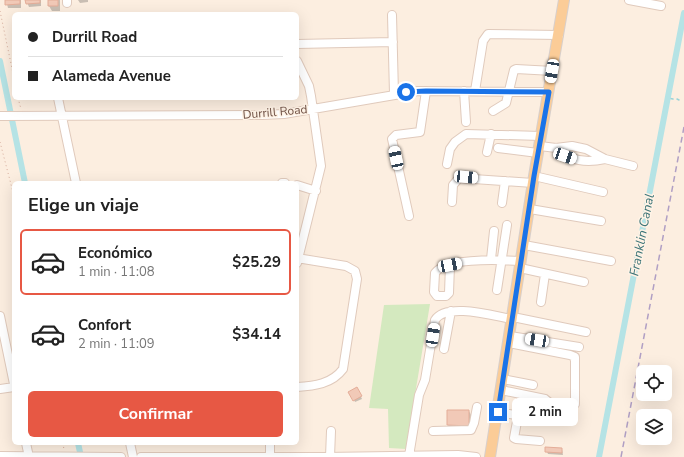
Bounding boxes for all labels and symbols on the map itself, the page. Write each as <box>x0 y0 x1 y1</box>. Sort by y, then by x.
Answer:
car <box>544 58 560 84</box>
route start <box>397 83 415 101</box>
street label: Durrill Road <box>242 101 308 123</box>
car <box>388 145 404 171</box>
car <box>552 146 578 166</box>
car <box>454 170 478 184</box>
water label: Franklin Canal <box>625 192 659 278</box>
car <box>437 257 463 273</box>
car <box>425 322 441 348</box>
car <box>524 332 550 348</box>
callout: 2 min <box>512 398 578 426</box>
route end <box>489 403 507 421</box>

